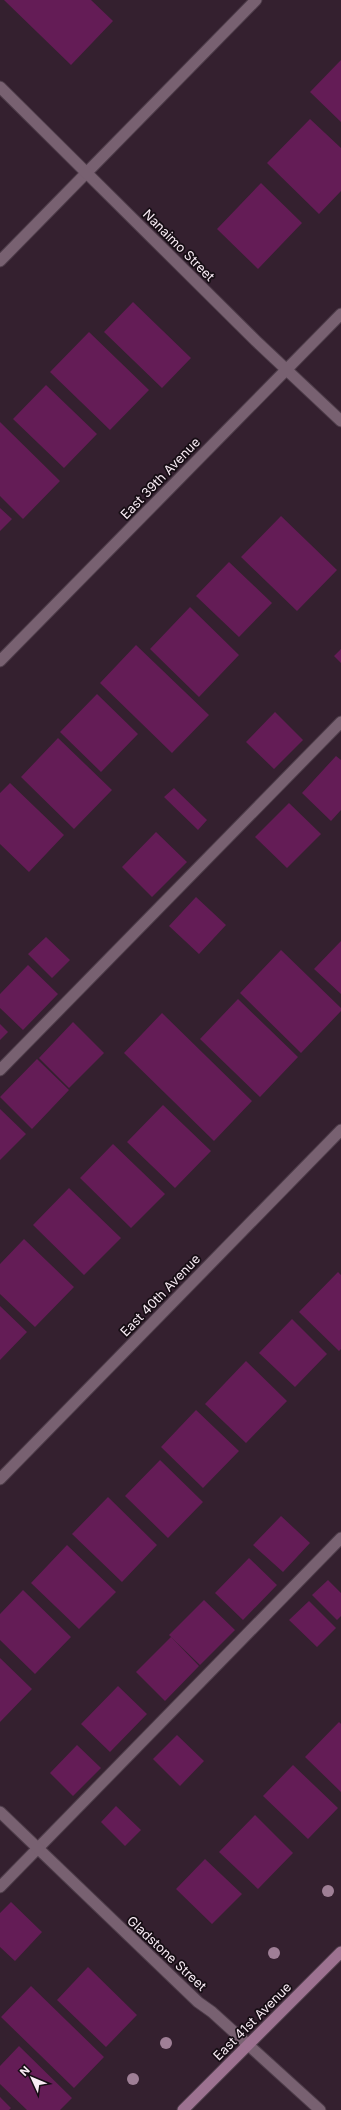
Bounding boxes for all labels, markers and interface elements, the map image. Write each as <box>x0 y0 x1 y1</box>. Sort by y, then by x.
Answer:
street label: Nanaimo Street <box>140 206 218 284</box>
street label: East 39th Avenue <box>117 434 203 522</box>
street label: East 40th Avenue <box>117 1251 203 1339</box>
street label: Gladstone Street <box>124 1912 210 1994</box>
street label: East 41st Avenue <box>210 1979 294 2063</box>
north arrow <box>12 2058 52 2098</box>
text: N <box>17 2063 33 2079</box>

